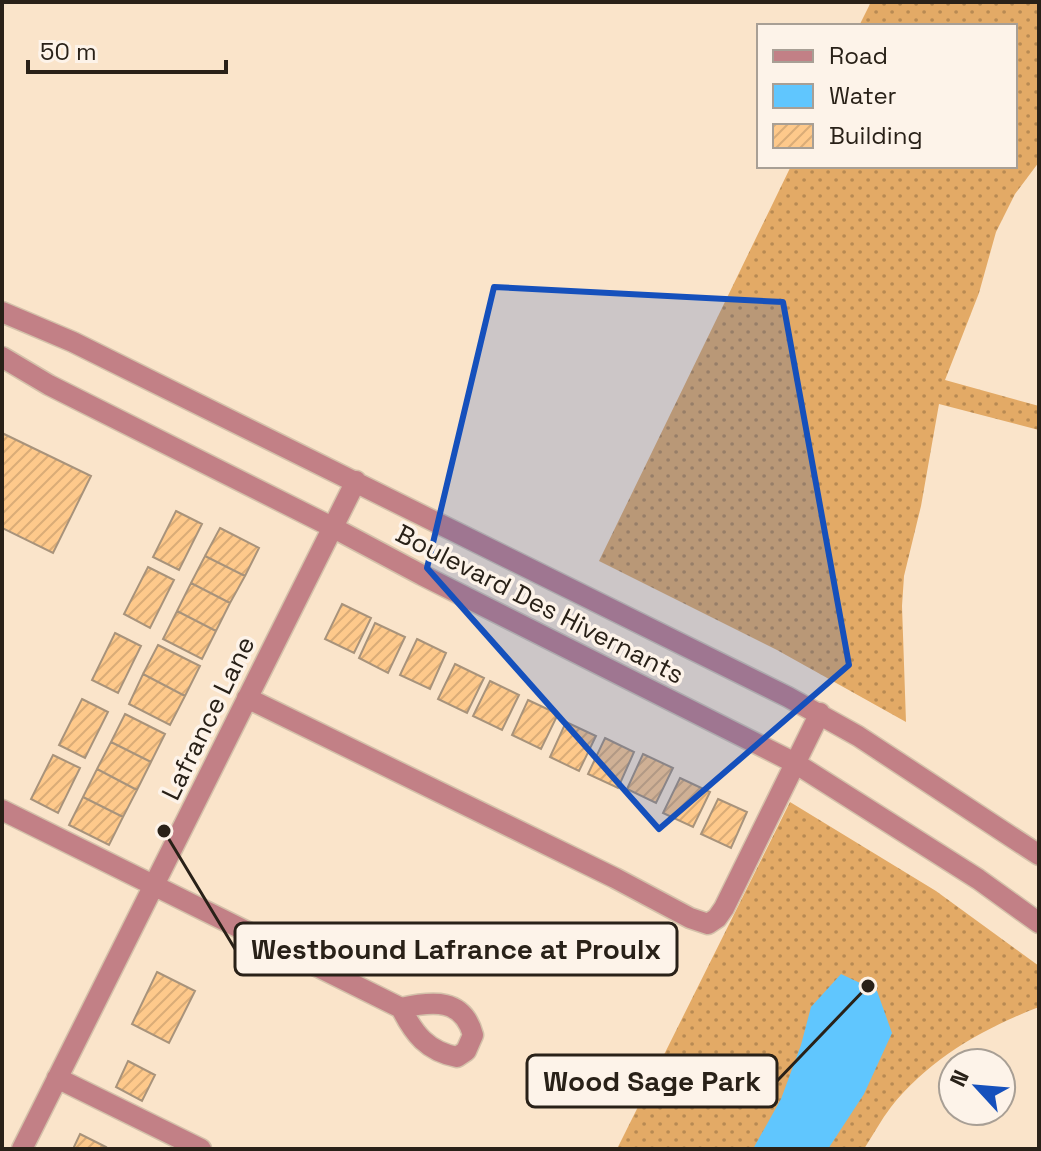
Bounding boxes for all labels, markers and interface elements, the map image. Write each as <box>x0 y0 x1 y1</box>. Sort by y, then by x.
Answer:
scale bar <box>28 24 226 74</box>
legend <box>757 24 1017 168</box>
text: 50 m <box>40 36 97 67</box>
text: Road <box>829 40 888 71</box>
text: Water <box>829 80 897 111</box>
text: Building <box>829 120 923 151</box>
street label: Boulevard Des Hivernants <box>390 516 690 692</box>
street label: Lafrance Lane <box>154 630 262 806</box>
callout: Westbound Lafrance at Proulx <box>235 923 677 975</box>
text: Westbound Lafrance at Proulx <box>251 931 661 967</box>
north arrow <box>937 1047 1017 1127</box>
callout: Wood Sage Park <box>527 1055 777 1107</box>
text: Wood Sage Park <box>543 1063 761 1099</box>
text: N <box>943 1065 975 1091</box>

